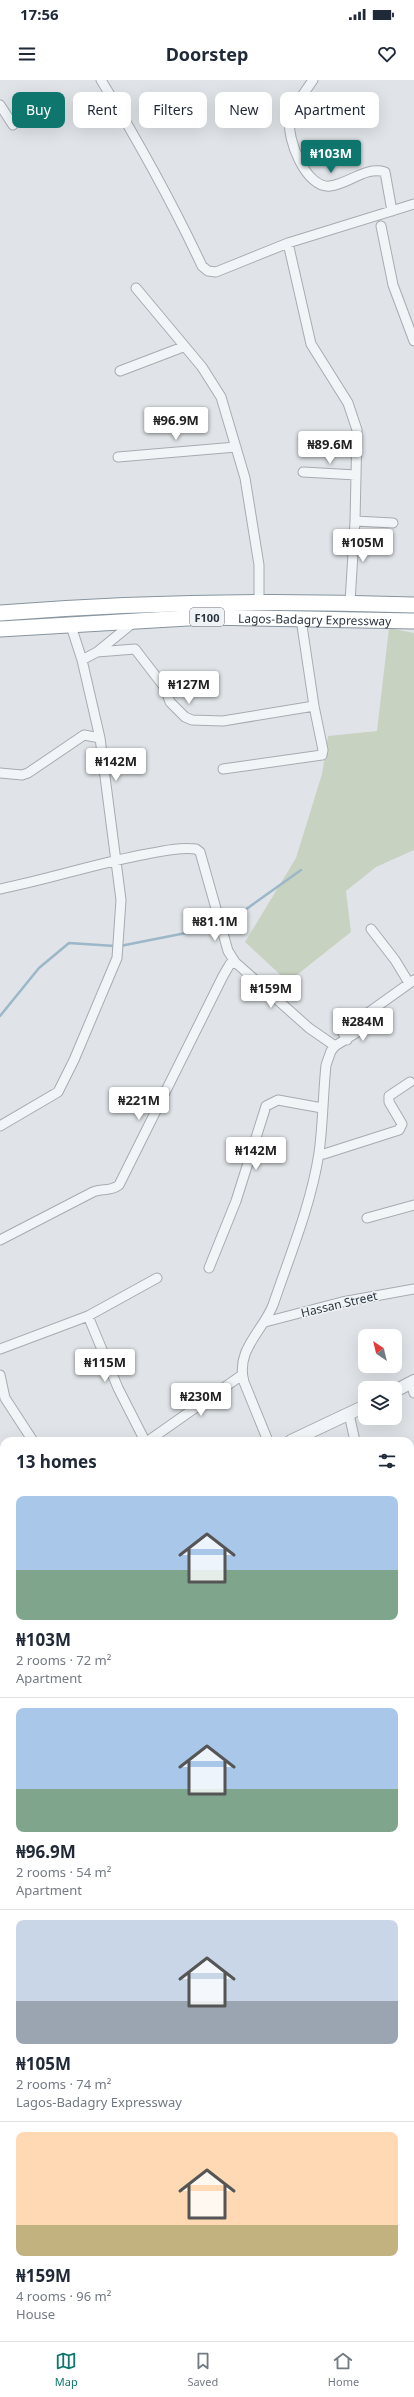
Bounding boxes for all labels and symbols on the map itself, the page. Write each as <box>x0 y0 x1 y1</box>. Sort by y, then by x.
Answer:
pin: ₦103M <box>303 140 359 174</box>
pin: ₦96.9M <box>143 407 209 441</box>
pin: ₦89.6M <box>297 431 363 465</box>
pin: ₦105M <box>335 529 391 563</box>
road number: F100 <box>190 608 224 626</box>
street label: Lagos-Badagry Expressway <box>238 609 392 629</box>
pin: ₦127M <box>161 671 217 705</box>
pin: ₦142M <box>88 748 144 782</box>
pin: ₦81.1M <box>182 908 248 942</box>
pin: ₦159M <box>243 975 299 1009</box>
pin: ₦284M <box>335 1008 391 1042</box>
pin: ₦221M <box>111 1087 167 1121</box>
pin: ₦142M <box>228 1137 284 1171</box>
street label: Hassan Street <box>299 1287 380 1321</box>
north arrow <box>358 1329 402 1373</box>
pin: ₦115M <box>77 1349 133 1383</box>
pin: ₦230M <box>173 1383 229 1417</box>

